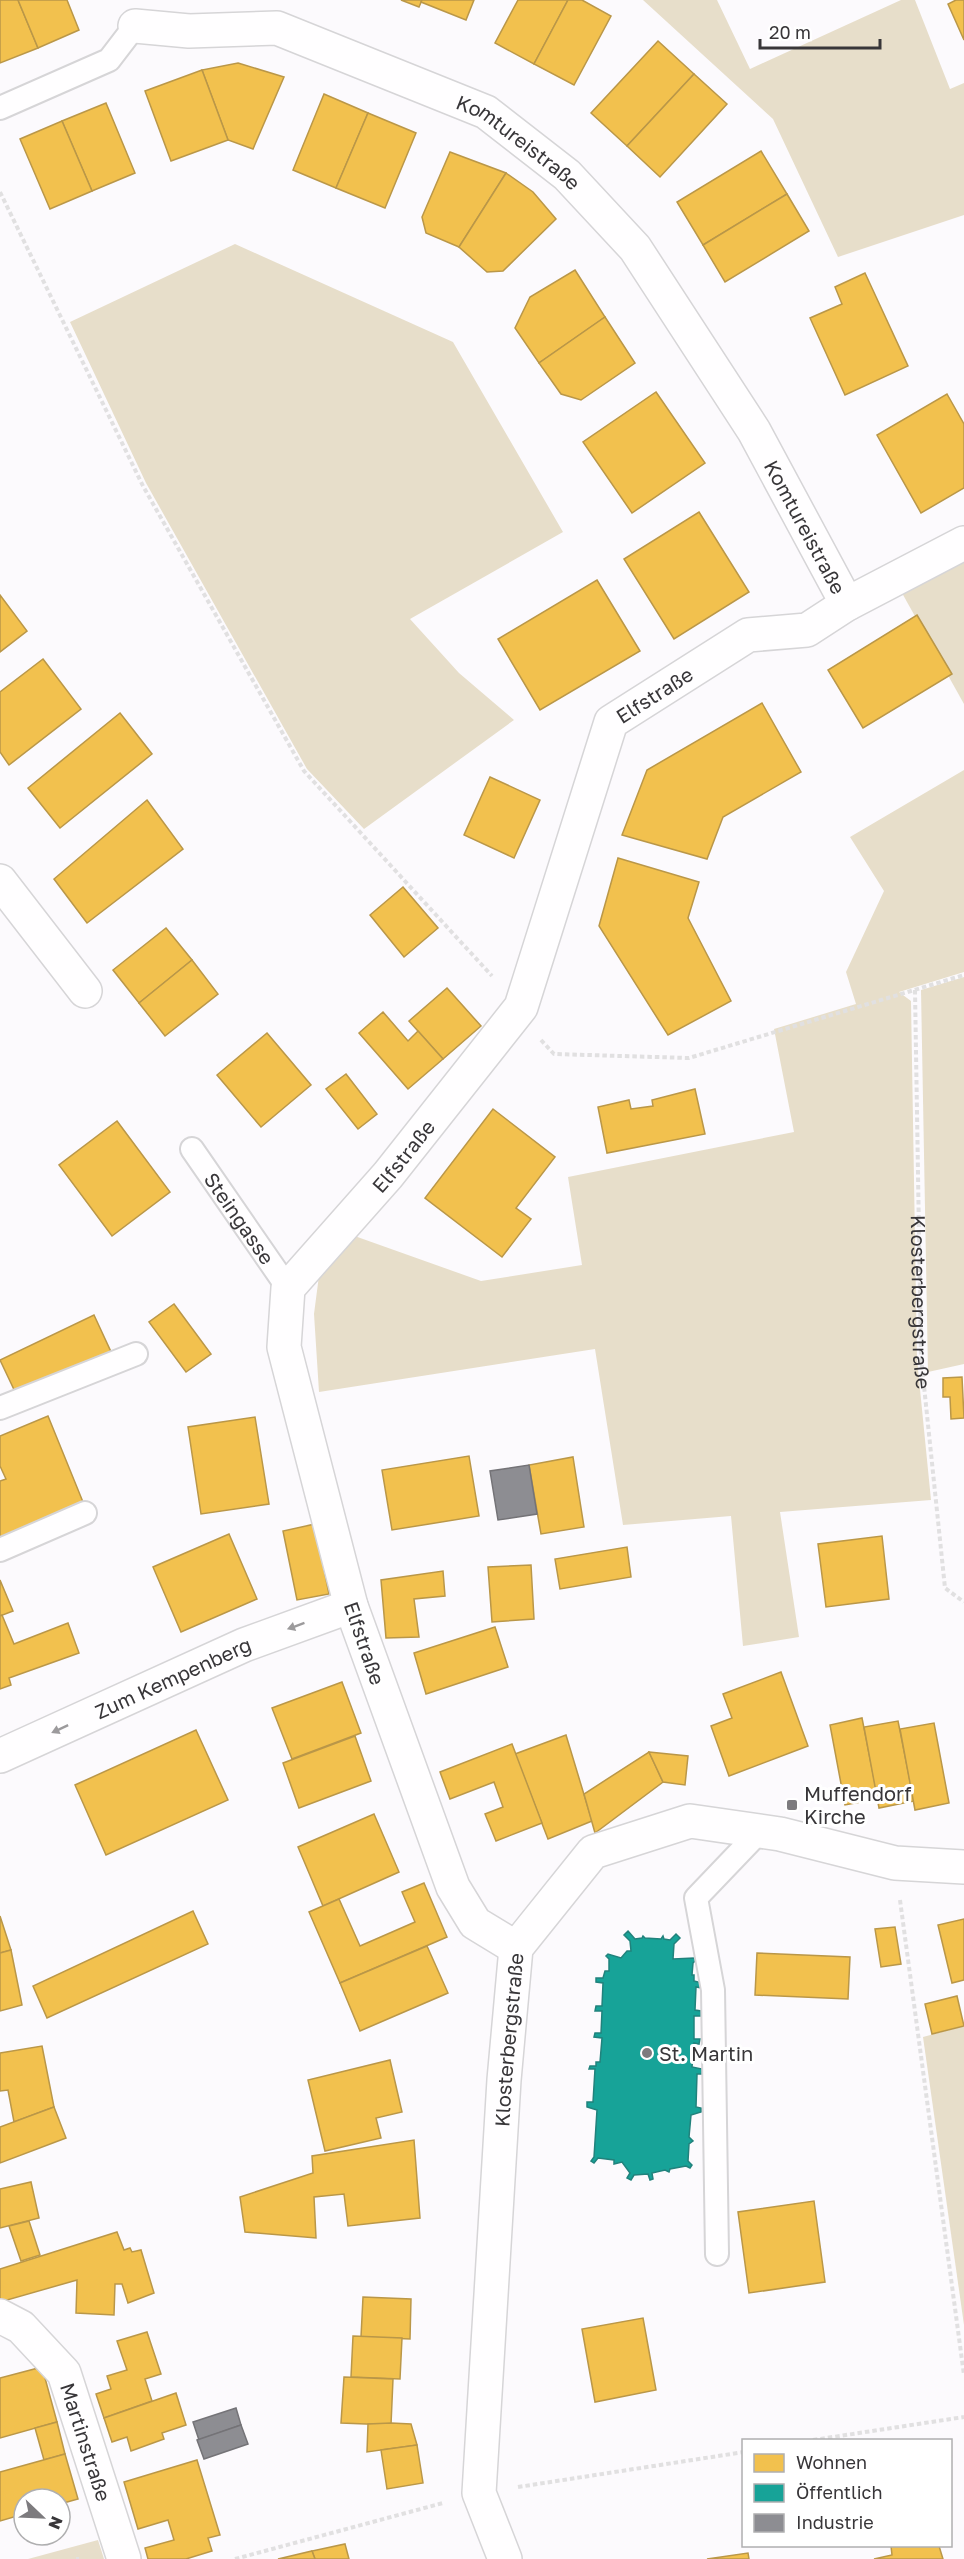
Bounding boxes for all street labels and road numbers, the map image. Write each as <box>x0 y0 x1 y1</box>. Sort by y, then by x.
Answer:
street label: Komtureistraße <box>453 89 586 194</box>
street label: Komtureistraße <box>760 456 851 598</box>
street label: Elfstraße <box>611 661 697 728</box>
street label: Elfstraße <box>367 1115 439 1197</box>
street label: Steingasse <box>200 1168 280 1269</box>
street label: Klosterbergstraße <box>907 1215 936 1390</box>
street label: Elfstraße <box>340 1598 390 1688</box>
street label: Zum Kempenberg <box>91 1631 254 1723</box>
street label: Klosterbergstraße <box>489 1952 527 2128</box>
street label: Martinstraße <box>56 2380 117 2504</box>

